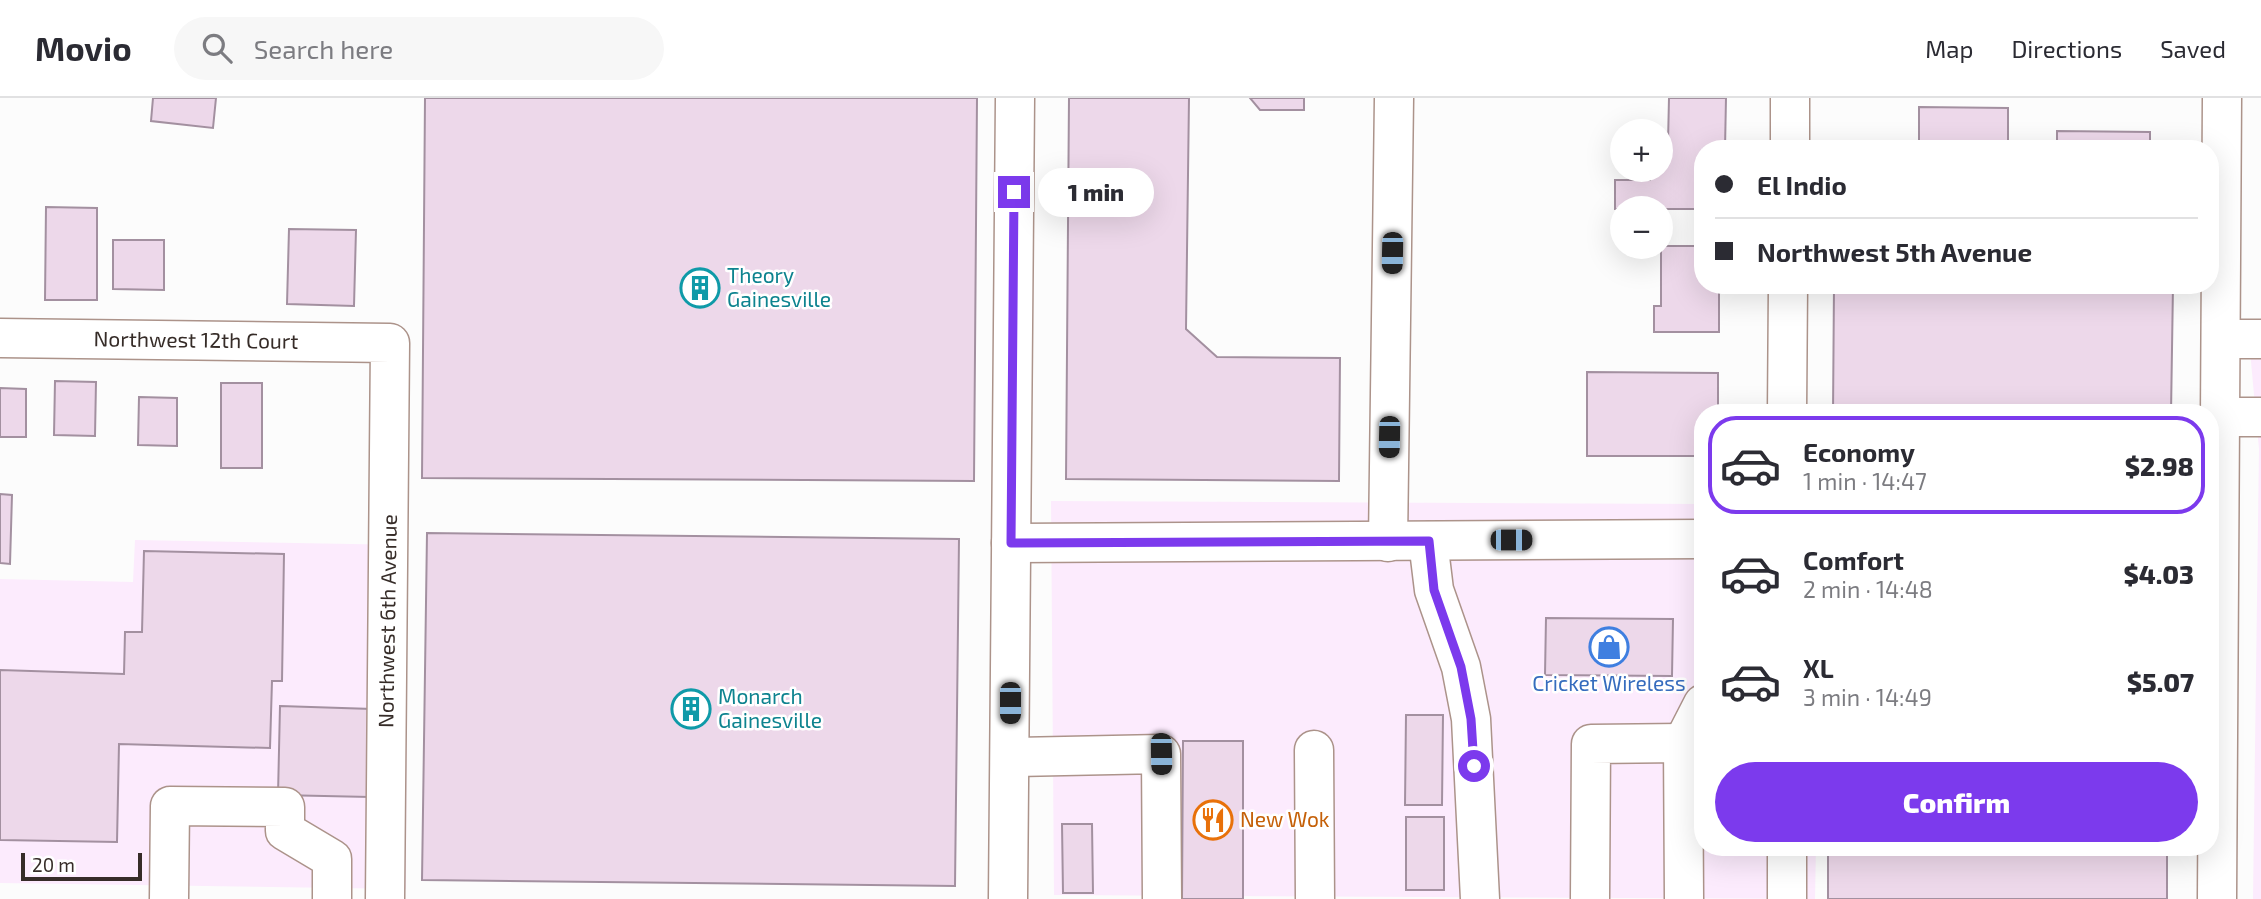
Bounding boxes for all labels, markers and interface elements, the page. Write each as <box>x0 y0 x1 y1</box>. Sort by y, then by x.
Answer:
search box <box>174 17 664 80</box>
text: Movio <box>35 28 132 68</box>
icon: search <box>198 29 236 67</box>
text: Search here <box>254 33 393 64</box>
text: Map <box>1925 34 1973 63</box>
text: Directions <box>2011 34 2122 63</box>
text: Saved <box>2160 34 2226 63</box>
map controls <box>1610 119 1673 259</box>
button: + <box>1610 119 1673 182</box>
callout: 1 min <box>1038 168 1154 217</box>
text: El Indio <box>1757 169 1847 200</box>
route end <box>998 176 1030 208</box>
text: 1 min <box>1068 178 1124 206</box>
button: − <box>1610 196 1673 259</box>
car <box>1382 232 1403 274</box>
text: Northwest 5th Avenue <box>1757 236 2032 267</box>
place label: Theory Gainesville <box>727 262 831 311</box>
building icon: Theory Gainesville <box>679 267 721 309</box>
street label: Northwest 12th Court <box>93 325 299 353</box>
car <box>1379 416 1400 458</box>
icon: car <box>1719 434 1782 497</box>
text: Economy <box>1803 436 1915 467</box>
text: $2.98 <box>2125 450 2194 481</box>
text: 1 min · 14:47 <box>1803 467 1927 495</box>
street label: Northwest 6th Avenue <box>372 514 401 728</box>
car <box>1491 530 1533 551</box>
icon: car <box>1719 542 1782 605</box>
text: Comfort <box>1803 544 1904 575</box>
text: $4.03 <box>2124 558 2194 589</box>
text: 2 min · 14:48 <box>1803 575 1933 603</box>
shop icon: Cricket Wireless <box>1588 626 1630 668</box>
icon: car <box>1719 650 1782 713</box>
text: XL <box>1803 652 1834 683</box>
text: $5.07 <box>2127 666 2194 697</box>
place label: Cricket Wireless <box>1532 670 1686 695</box>
car <box>1000 682 1021 724</box>
place label: Monarch Gainesville <box>718 683 822 732</box>
text: 3 min · 14:49 <box>1803 683 1932 711</box>
building icon: Monarch Gainesville <box>670 688 712 730</box>
car <box>1151 733 1172 775</box>
route start <box>1458 750 1490 782</box>
button: Confirm <box>1715 762 2198 842</box>
restaurant icon: New Wok <box>1192 799 1234 841</box>
place label: New Wok <box>1240 806 1330 831</box>
scale bar <box>21 850 142 882</box>
text: 20 m <box>32 853 75 876</box>

